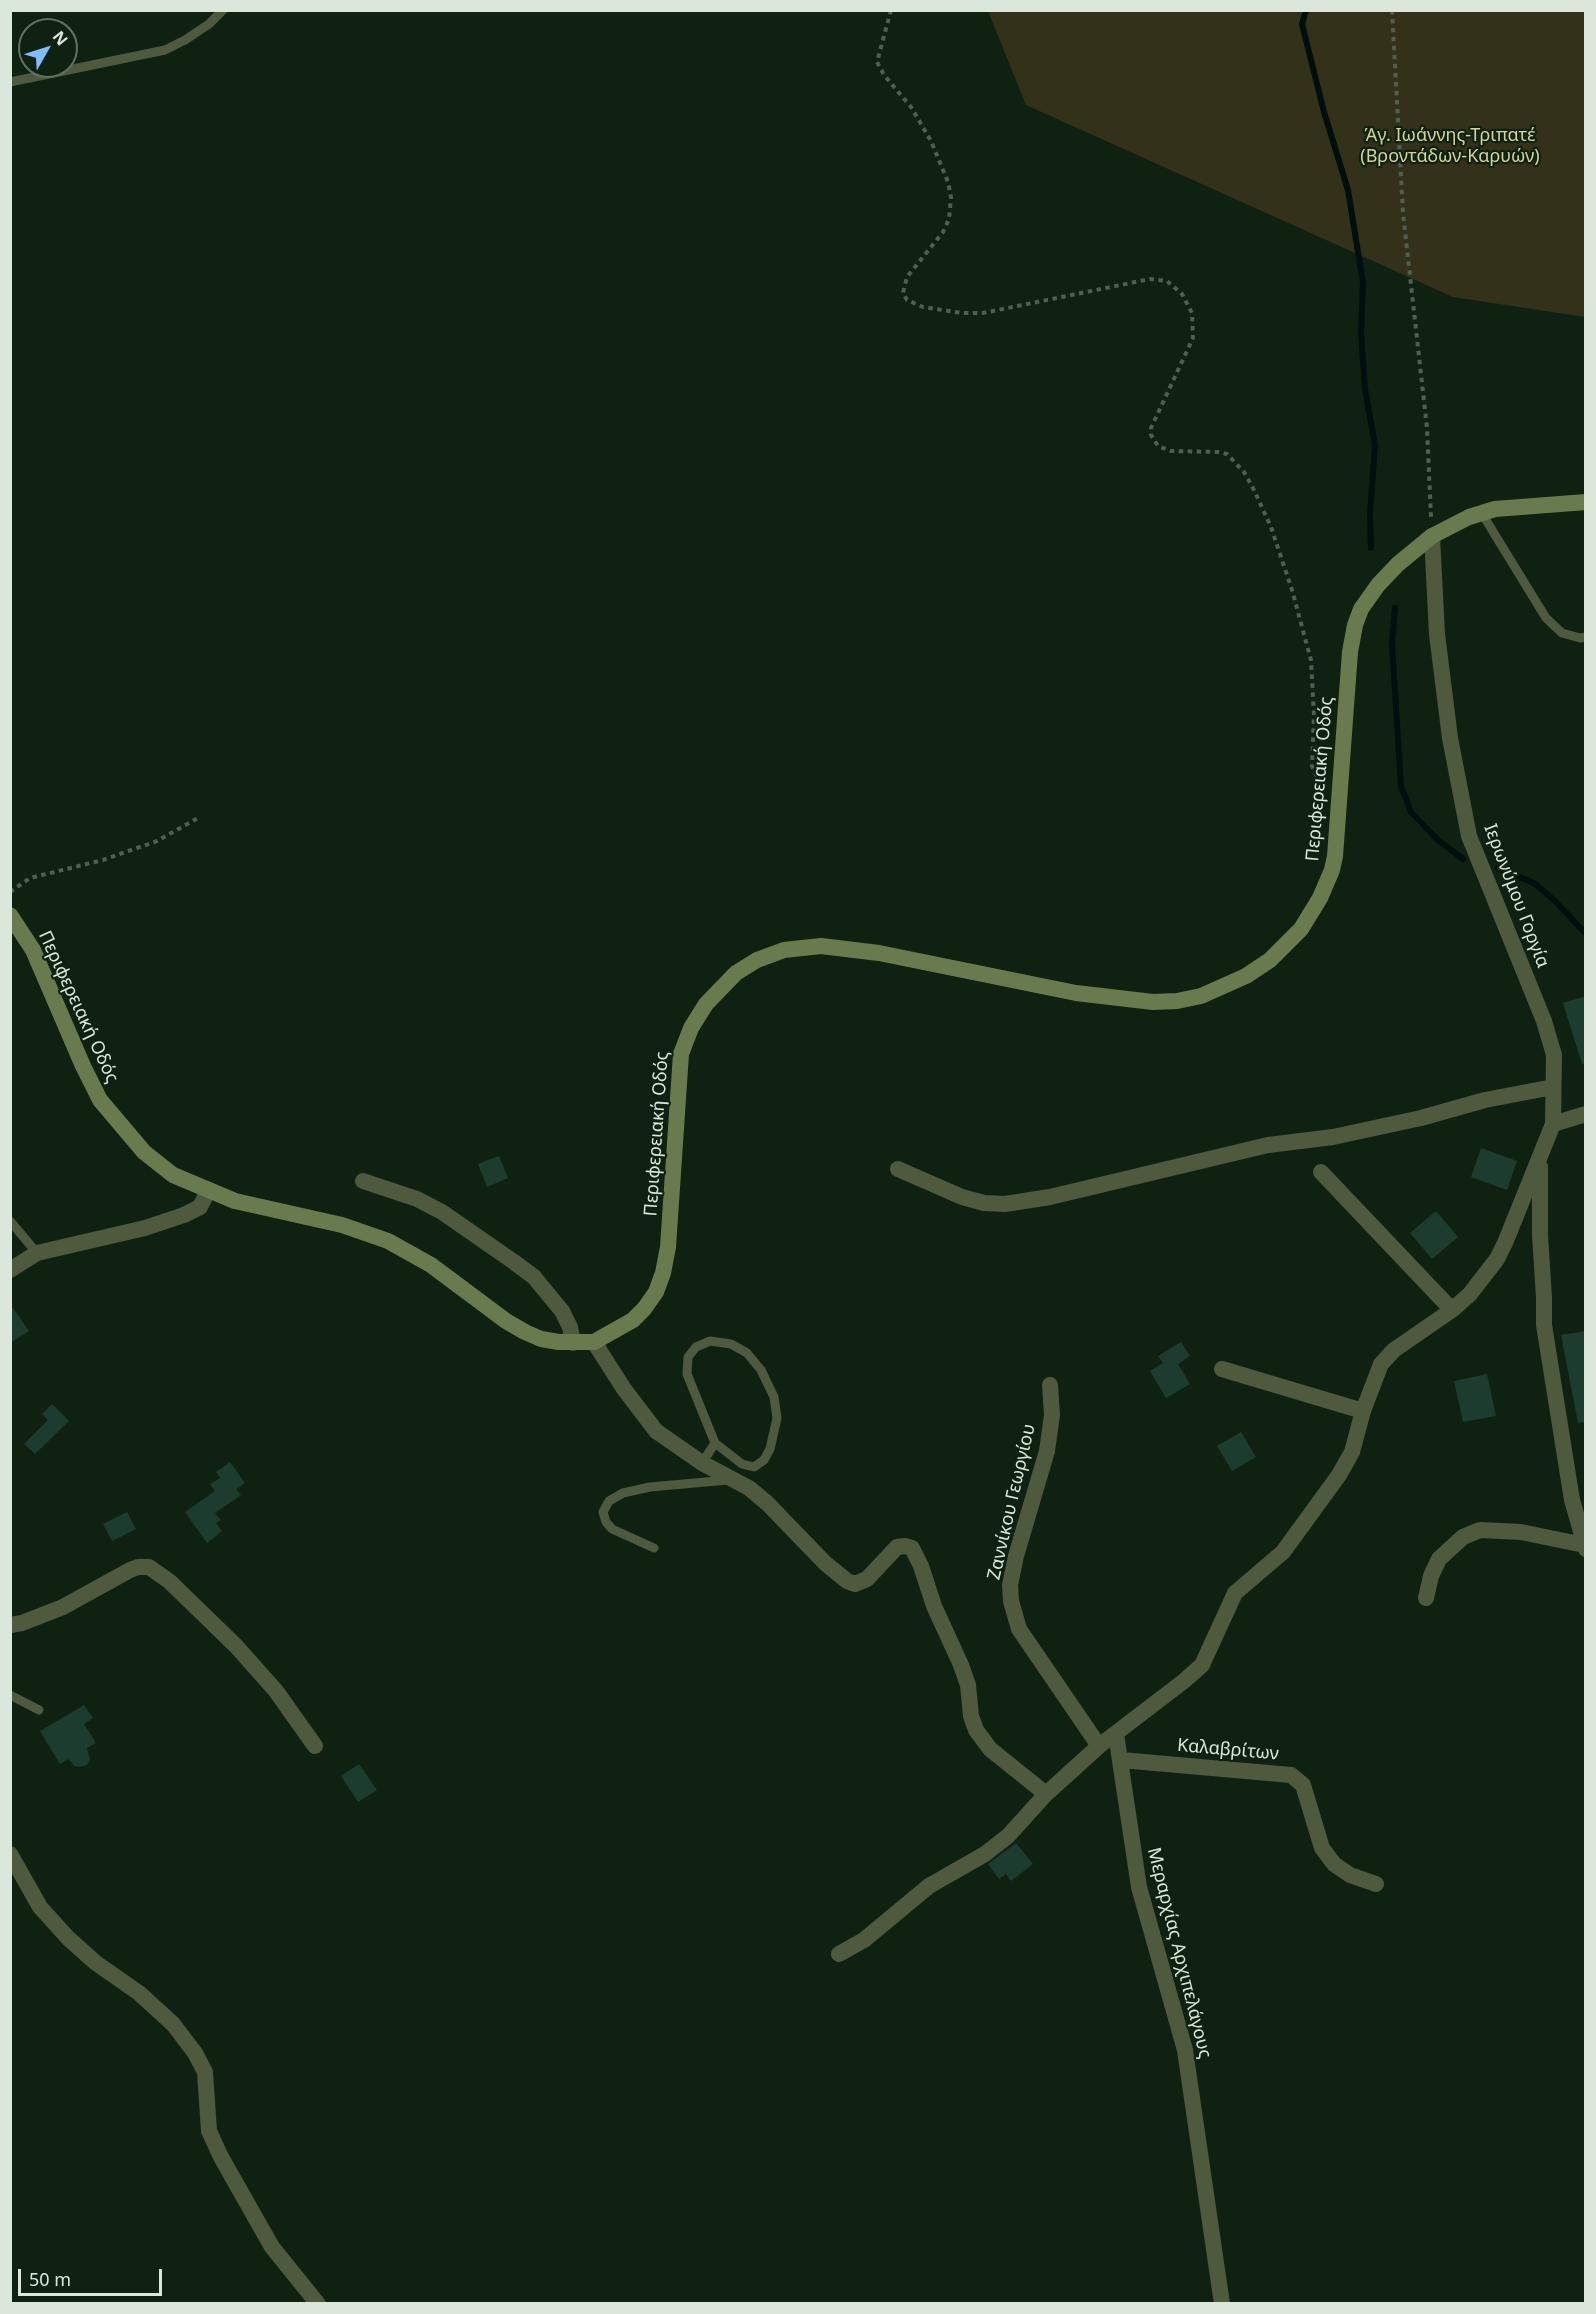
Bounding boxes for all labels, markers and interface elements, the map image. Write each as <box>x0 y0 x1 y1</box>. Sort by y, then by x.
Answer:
north arrow <box>18 18 78 78</box>
text: N <box>48 26 73 50</box>
park label: Άγ. Ιωάννης-Τριπατέ (Βροντάδων-Καρυών) <box>1360 125 1540 168</box>
street label: Περιφερειακή Οδός <box>1302 696 1338 862</box>
street label: Ιερωνύμου Γοργία <box>1479 821 1553 971</box>
street label: Περιφερειακή Οδός <box>33 928 123 1086</box>
street label: Περιφερειακή Οδός <box>640 1051 674 1217</box>
street label: Ζαννίκου Γεωργίου <box>984 1422 1040 1582</box>
street label: Καλαβρίτων <box>1176 1735 1280 1765</box>
street label: Μεραρχίας Αρχιπελάγους <box>1142 1845 1216 2061</box>
scale bar <box>21 2257 165 2295</box>
text: 50 m <box>29 2267 71 2291</box>

